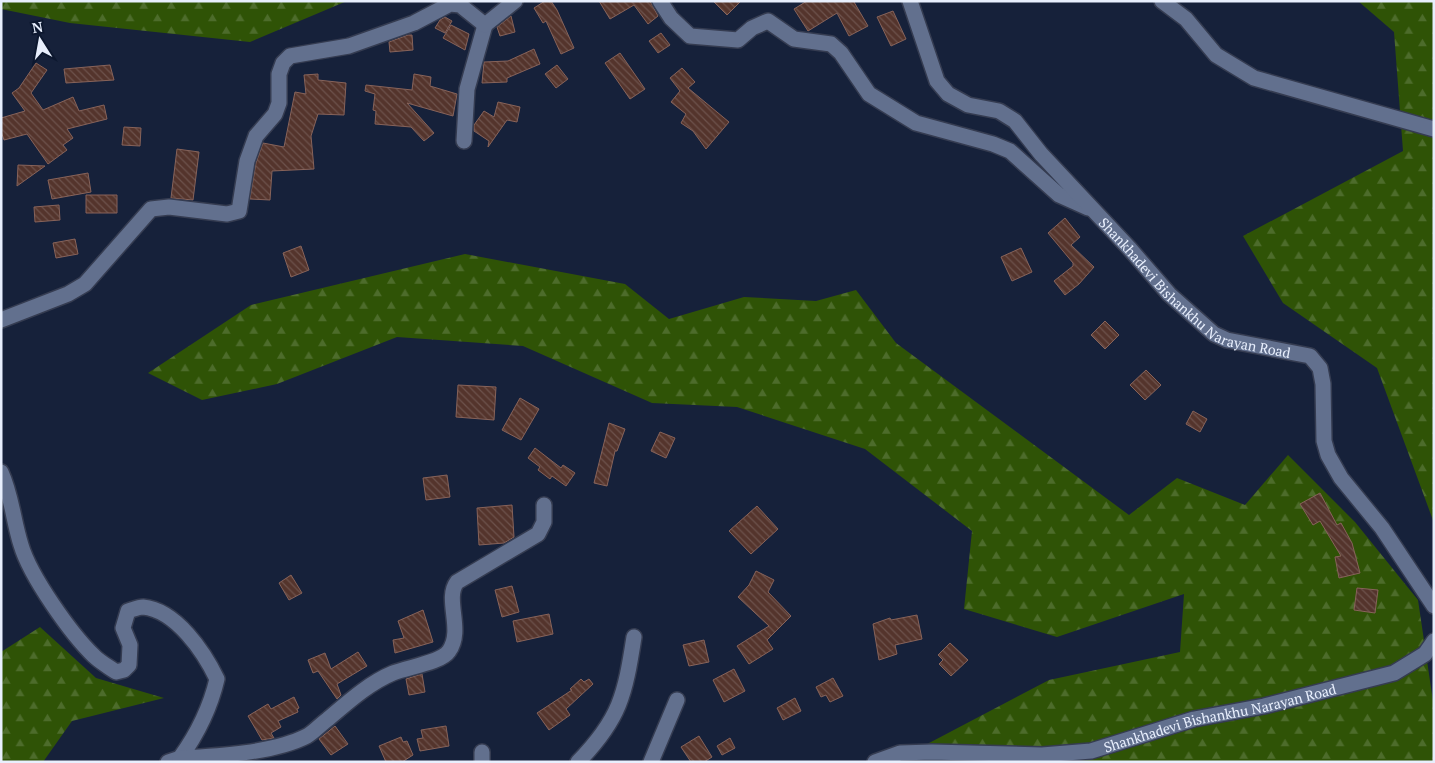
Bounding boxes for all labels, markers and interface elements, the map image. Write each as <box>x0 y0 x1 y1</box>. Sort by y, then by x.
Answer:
north arrow <box>15 15 65 65</box>
text: N <box>30 16 45 37</box>
street label: Shankhadevi Bishankhu Narayan Road <box>1095 213 1293 362</box>
street label: Shankhadevi Bishankhu Narayan Road <box>1101 679 1338 756</box>

